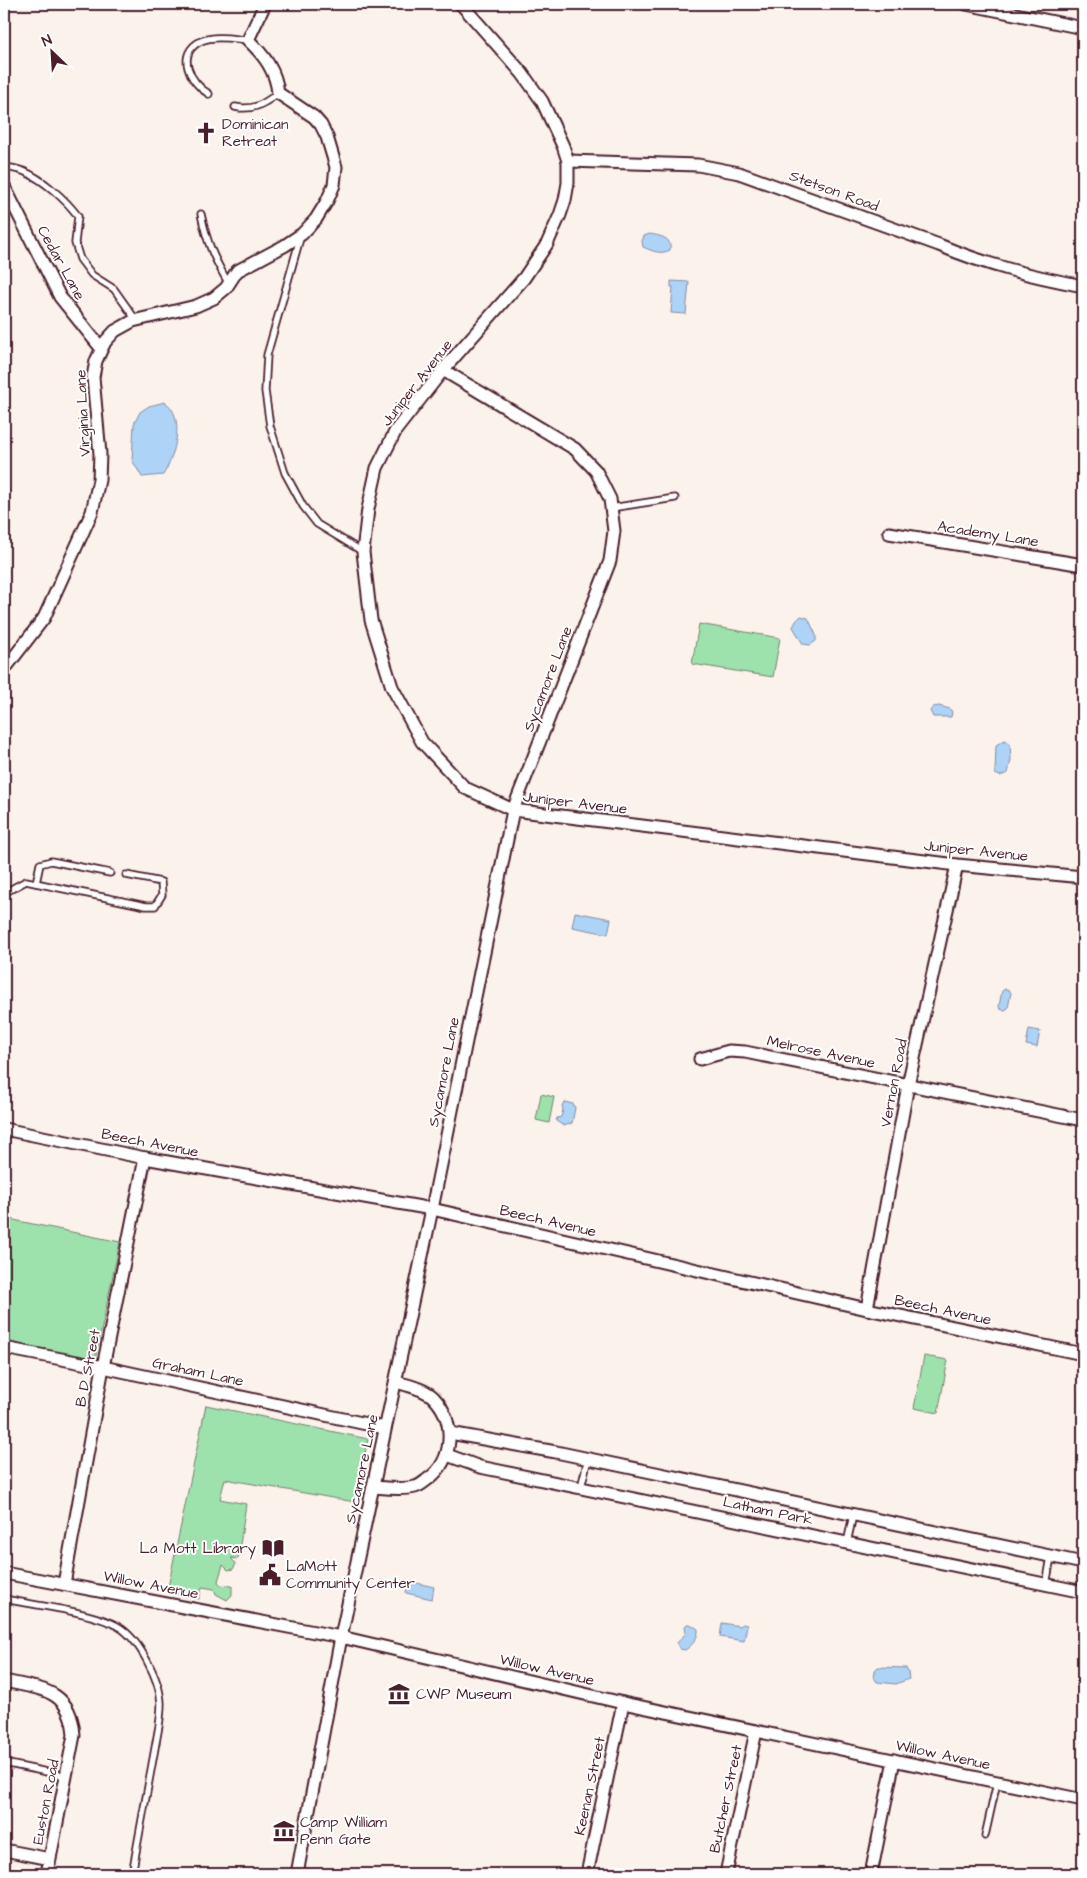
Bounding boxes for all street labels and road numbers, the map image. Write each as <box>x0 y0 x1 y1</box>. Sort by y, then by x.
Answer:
street label: Stetson Road <box>786 165 882 217</box>
street label: Cedar Lane <box>32 222 90 304</box>
street label: Juniper Avenue <box>376 335 458 431</box>
street label: Virginia Lane <box>70 369 97 457</box>
street label: Academy Lane <box>936 516 1040 553</box>
street label: Sycamore Lane <box>518 623 579 735</box>
street label: Juniper Avenue <box>522 786 628 820</box>
street label: Juniper Avenue <box>923 835 1029 867</box>
street label: Sycamore Lane <box>423 1015 466 1129</box>
street label: Melrose Avenue <box>765 1030 877 1074</box>
street label: Vernon Road <box>875 1037 913 1129</box>
street label: Beech Avenue <box>100 1123 200 1163</box>
street label: Beech Avenue <box>498 1200 598 1242</box>
street label: Beech Avenue <box>893 1289 993 1331</box>
street label: B D Street <box>70 1327 106 1409</box>
street label: Graham Lane <box>150 1352 246 1392</box>
street label: Sycamore Lane <box>340 1412 385 1526</box>
street label: Latham Park <box>721 1491 815 1531</box>
street label: Willow Avenue <box>102 1565 200 1605</box>
street label: Willow Avenue <box>498 1649 596 1691</box>
street label: Keenan Street <box>569 1735 611 1837</box>
street label: Willow Avenue <box>894 1735 992 1775</box>
street label: Butcher Street <box>704 1743 748 1855</box>
street label: Euston Road <box>27 1757 65 1846</box>

